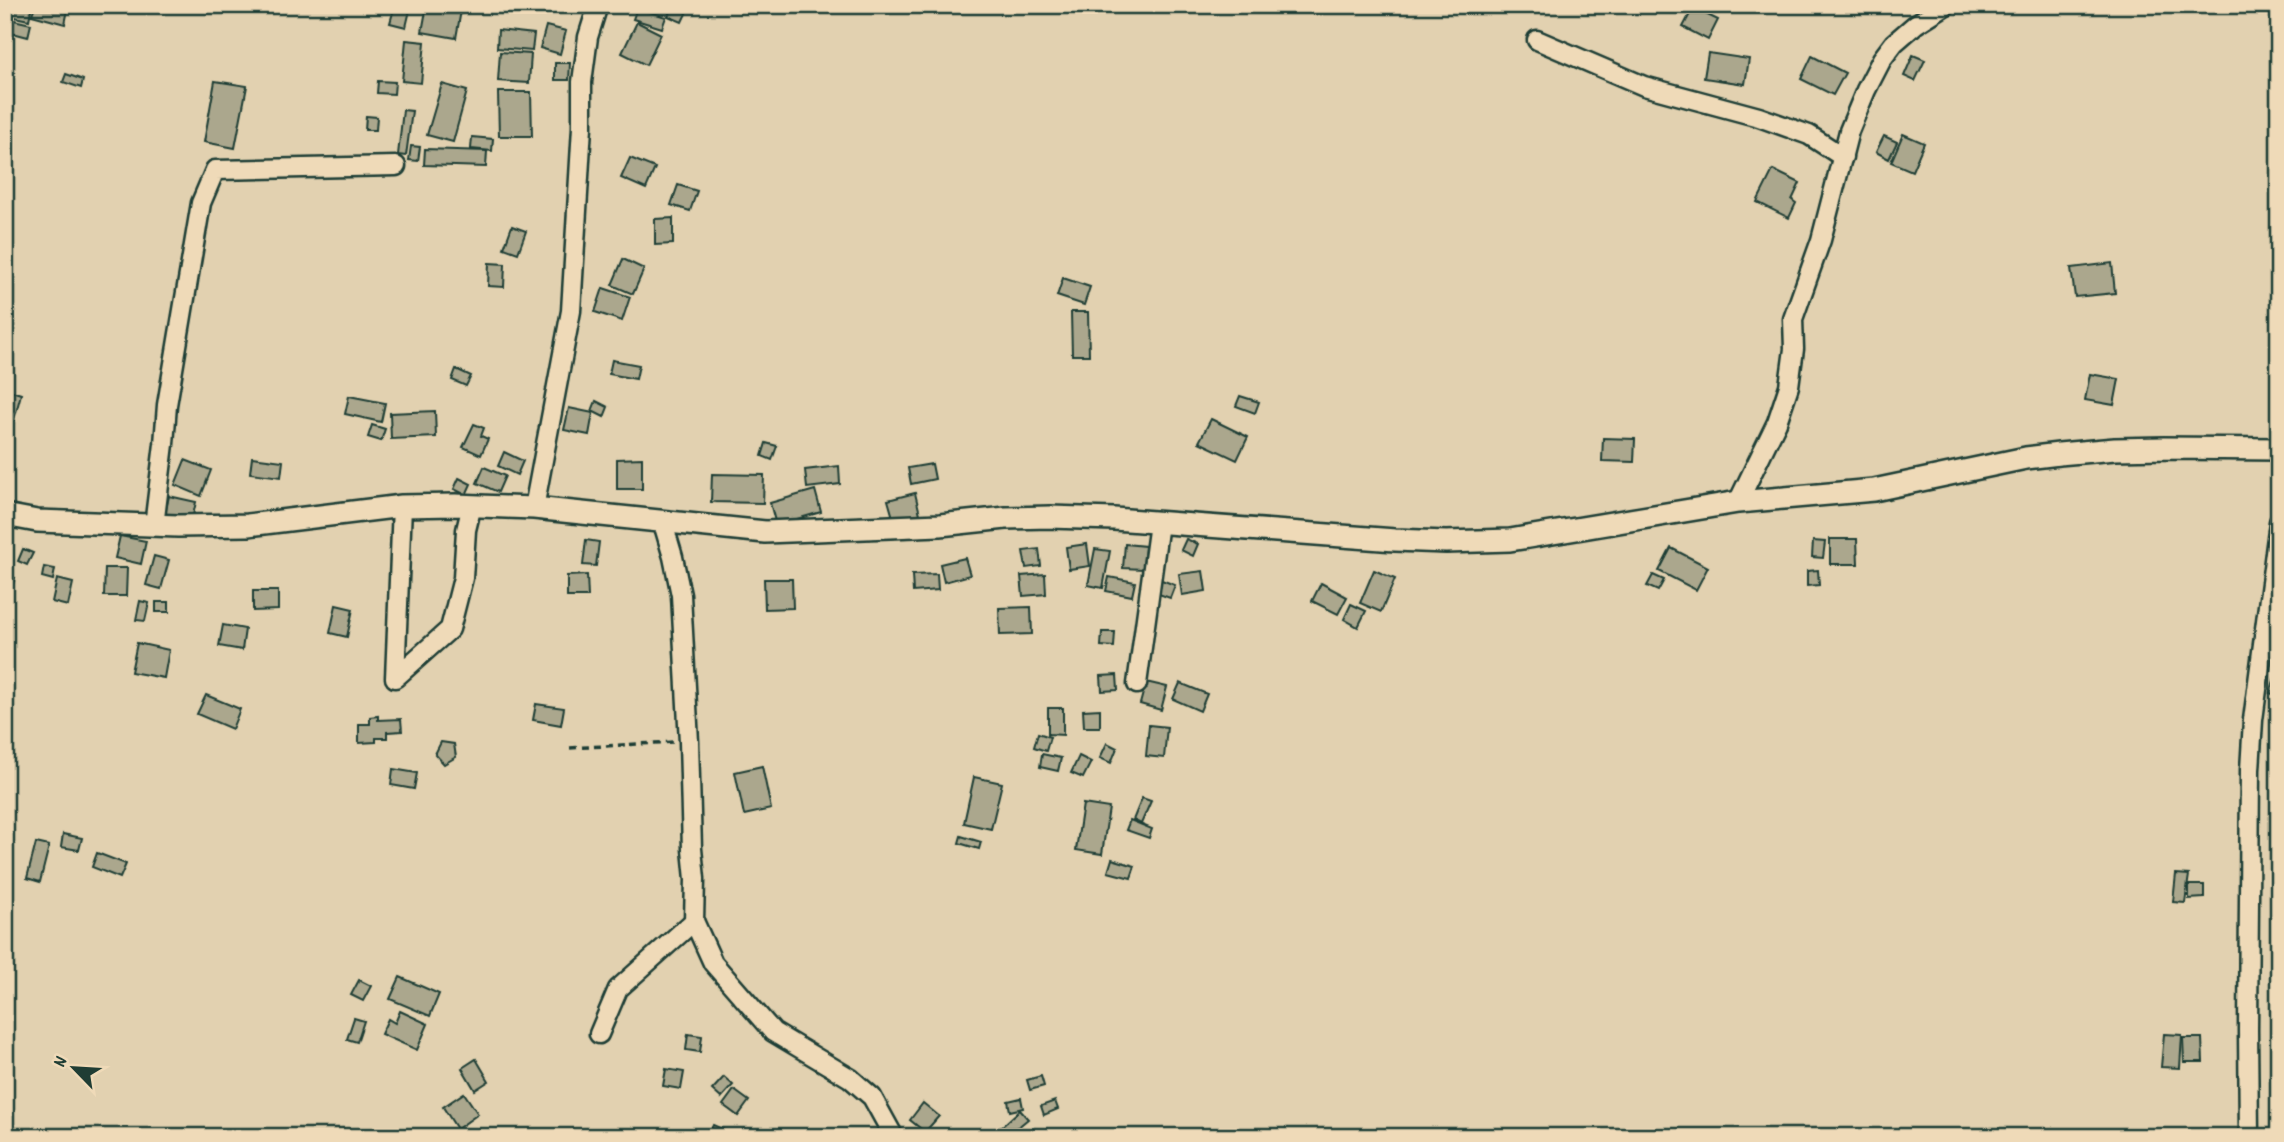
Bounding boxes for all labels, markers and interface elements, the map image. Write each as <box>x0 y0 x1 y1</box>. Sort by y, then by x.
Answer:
north arrow <box>38 1034 108 1104</box>
text: N <box>48 1052 76 1072</box>

